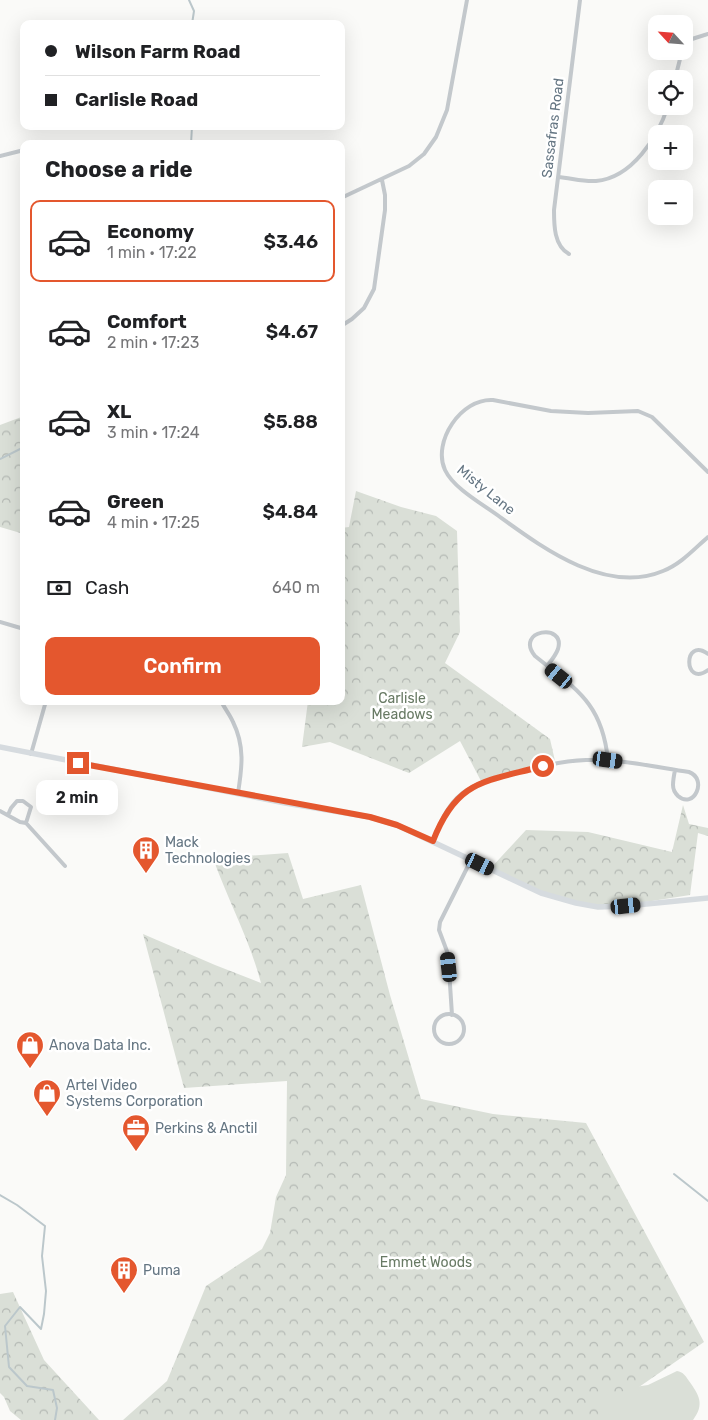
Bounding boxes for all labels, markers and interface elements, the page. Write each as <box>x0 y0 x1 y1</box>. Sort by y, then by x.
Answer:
north arrow <box>648 15 692 60</box>
map controls <box>648 15 693 225</box>
text: Wilson Farm Road <box>75 40 240 63</box>
button: locate <box>648 70 693 115</box>
street label: Sassafras Road <box>538 77 568 179</box>
text: Carlisle Road <box>75 88 198 111</box>
button: + <box>648 125 693 170</box>
text: Choose a ride <box>45 156 192 183</box>
button: − <box>648 180 693 225</box>
icon: car <box>47 219 92 264</box>
text: Economy <box>107 220 194 243</box>
text: $3.46 <box>263 230 318 253</box>
text: 1 min · 17:22 <box>107 243 197 262</box>
icon: car <box>47 309 92 354</box>
text: Comfort <box>107 310 187 333</box>
text: $4.67 <box>266 320 318 343</box>
text: 2 min · 17:23 <box>107 333 199 352</box>
icon: car <box>47 399 92 444</box>
text: XL <box>107 400 131 423</box>
text: $5.88 <box>263 410 318 433</box>
text: 3 min · 17:24 <box>107 423 200 442</box>
street label: Misty Lane <box>454 461 519 519</box>
icon: car <box>47 489 92 534</box>
text: Green <box>107 490 164 513</box>
text: $4.84 <box>263 500 318 523</box>
text: 4 min · 17:25 <box>107 513 200 532</box>
icon: cash <box>45 574 73 602</box>
text: Cash <box>85 576 129 599</box>
text: 640 m <box>272 578 320 597</box>
button: Confirm <box>45 637 320 695</box>
car <box>542 661 575 691</box>
park label: Carlisle Meadows <box>371 690 433 723</box>
car <box>592 750 623 770</box>
route end <box>67 752 89 774</box>
route start <box>532 755 554 777</box>
callout: 2 min <box>37 780 119 816</box>
text: 2 min <box>56 788 98 807</box>
place label: Mack Technologies <box>165 834 251 867</box>
building icon: Mack Technologies <box>131 835 161 874</box>
car <box>463 851 496 877</box>
car <box>610 897 641 915</box>
car <box>439 951 458 983</box>
shop icon: Anova Data Inc. <box>15 1030 45 1069</box>
place label: Anova Data Inc. <box>49 1037 151 1054</box>
place label: Artel Video Systems Corporation <box>66 1077 203 1110</box>
shop icon: Artel Video Systems Corporation <box>32 1078 62 1117</box>
office icon: Perkins & Anctil <box>121 1113 151 1152</box>
place label: Perkins & Anctil <box>155 1120 257 1137</box>
park label: Emmet Woods <box>380 1254 472 1271</box>
building icon: Puma <box>109 1255 139 1294</box>
place label: Puma <box>143 1262 181 1279</box>

